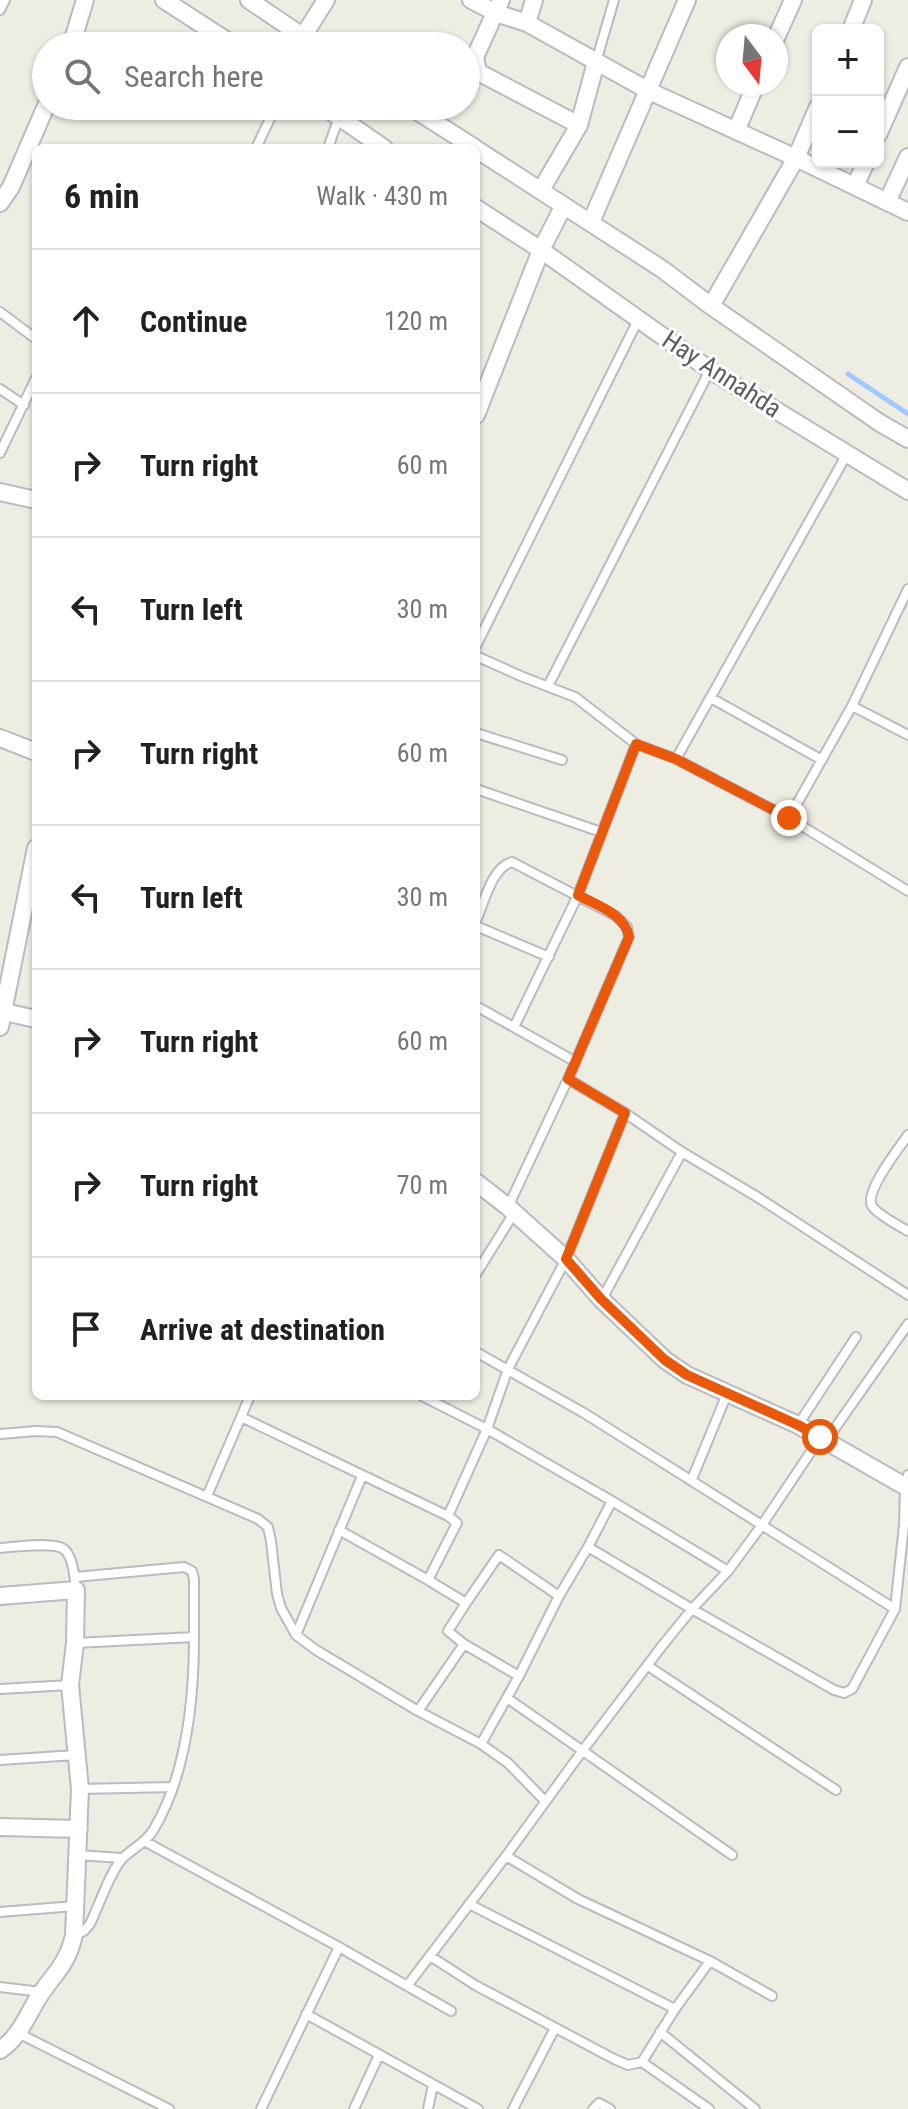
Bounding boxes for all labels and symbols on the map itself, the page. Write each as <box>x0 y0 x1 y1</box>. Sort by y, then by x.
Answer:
north arrow <box>716 24 788 96</box>
street label: Hay Annahda <box>657 324 787 424</box>
route end <box>771 800 807 836</box>
route start <box>802 1419 838 1455</box>

